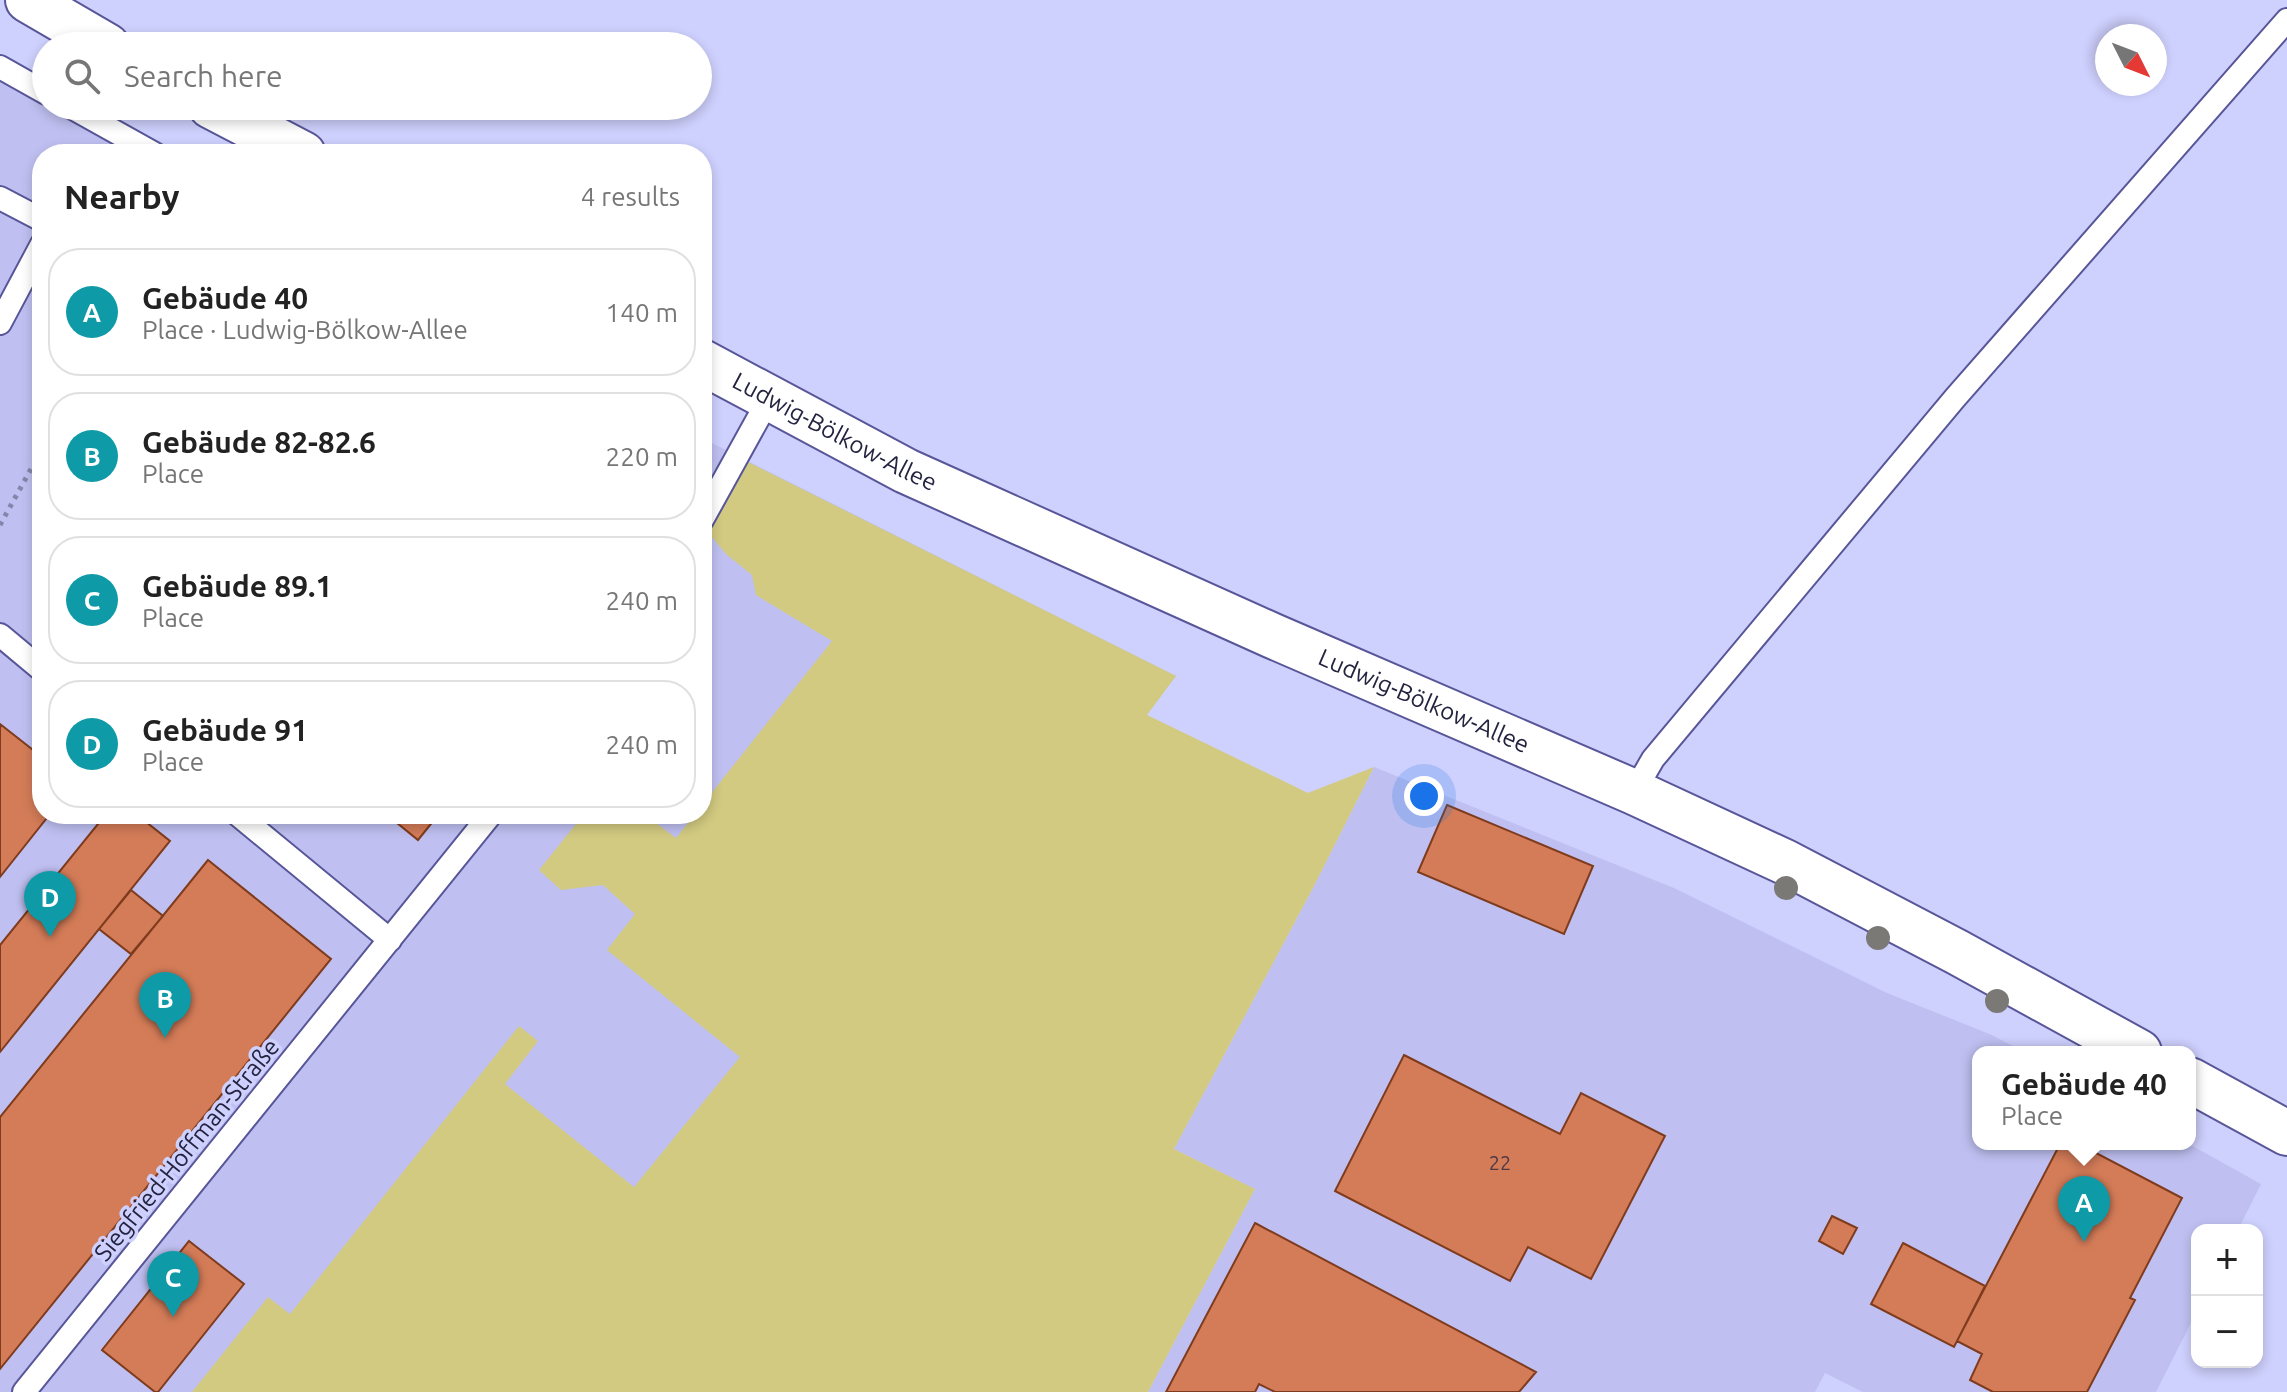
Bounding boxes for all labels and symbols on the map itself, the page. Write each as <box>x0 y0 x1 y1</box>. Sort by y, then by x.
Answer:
north arrow <box>2095 24 2167 96</box>
street label: Ludwig-Bölkow-Allee <box>728 367 941 496</box>
street label: Ludwig-Bölkow-Allee <box>1315 643 1533 758</box>
your location <box>1404 776 1444 816</box>
pin: D <box>24 871 76 937</box>
pin: B <box>139 972 191 1038</box>
street label: Siegfried-Hoffman-Straße <box>89 1033 284 1266</box>
house number: 22 <box>1489 1151 1511 1174</box>
pin: A <box>2058 1176 2110 1242</box>
pin: C <box>147 1251 199 1317</box>

